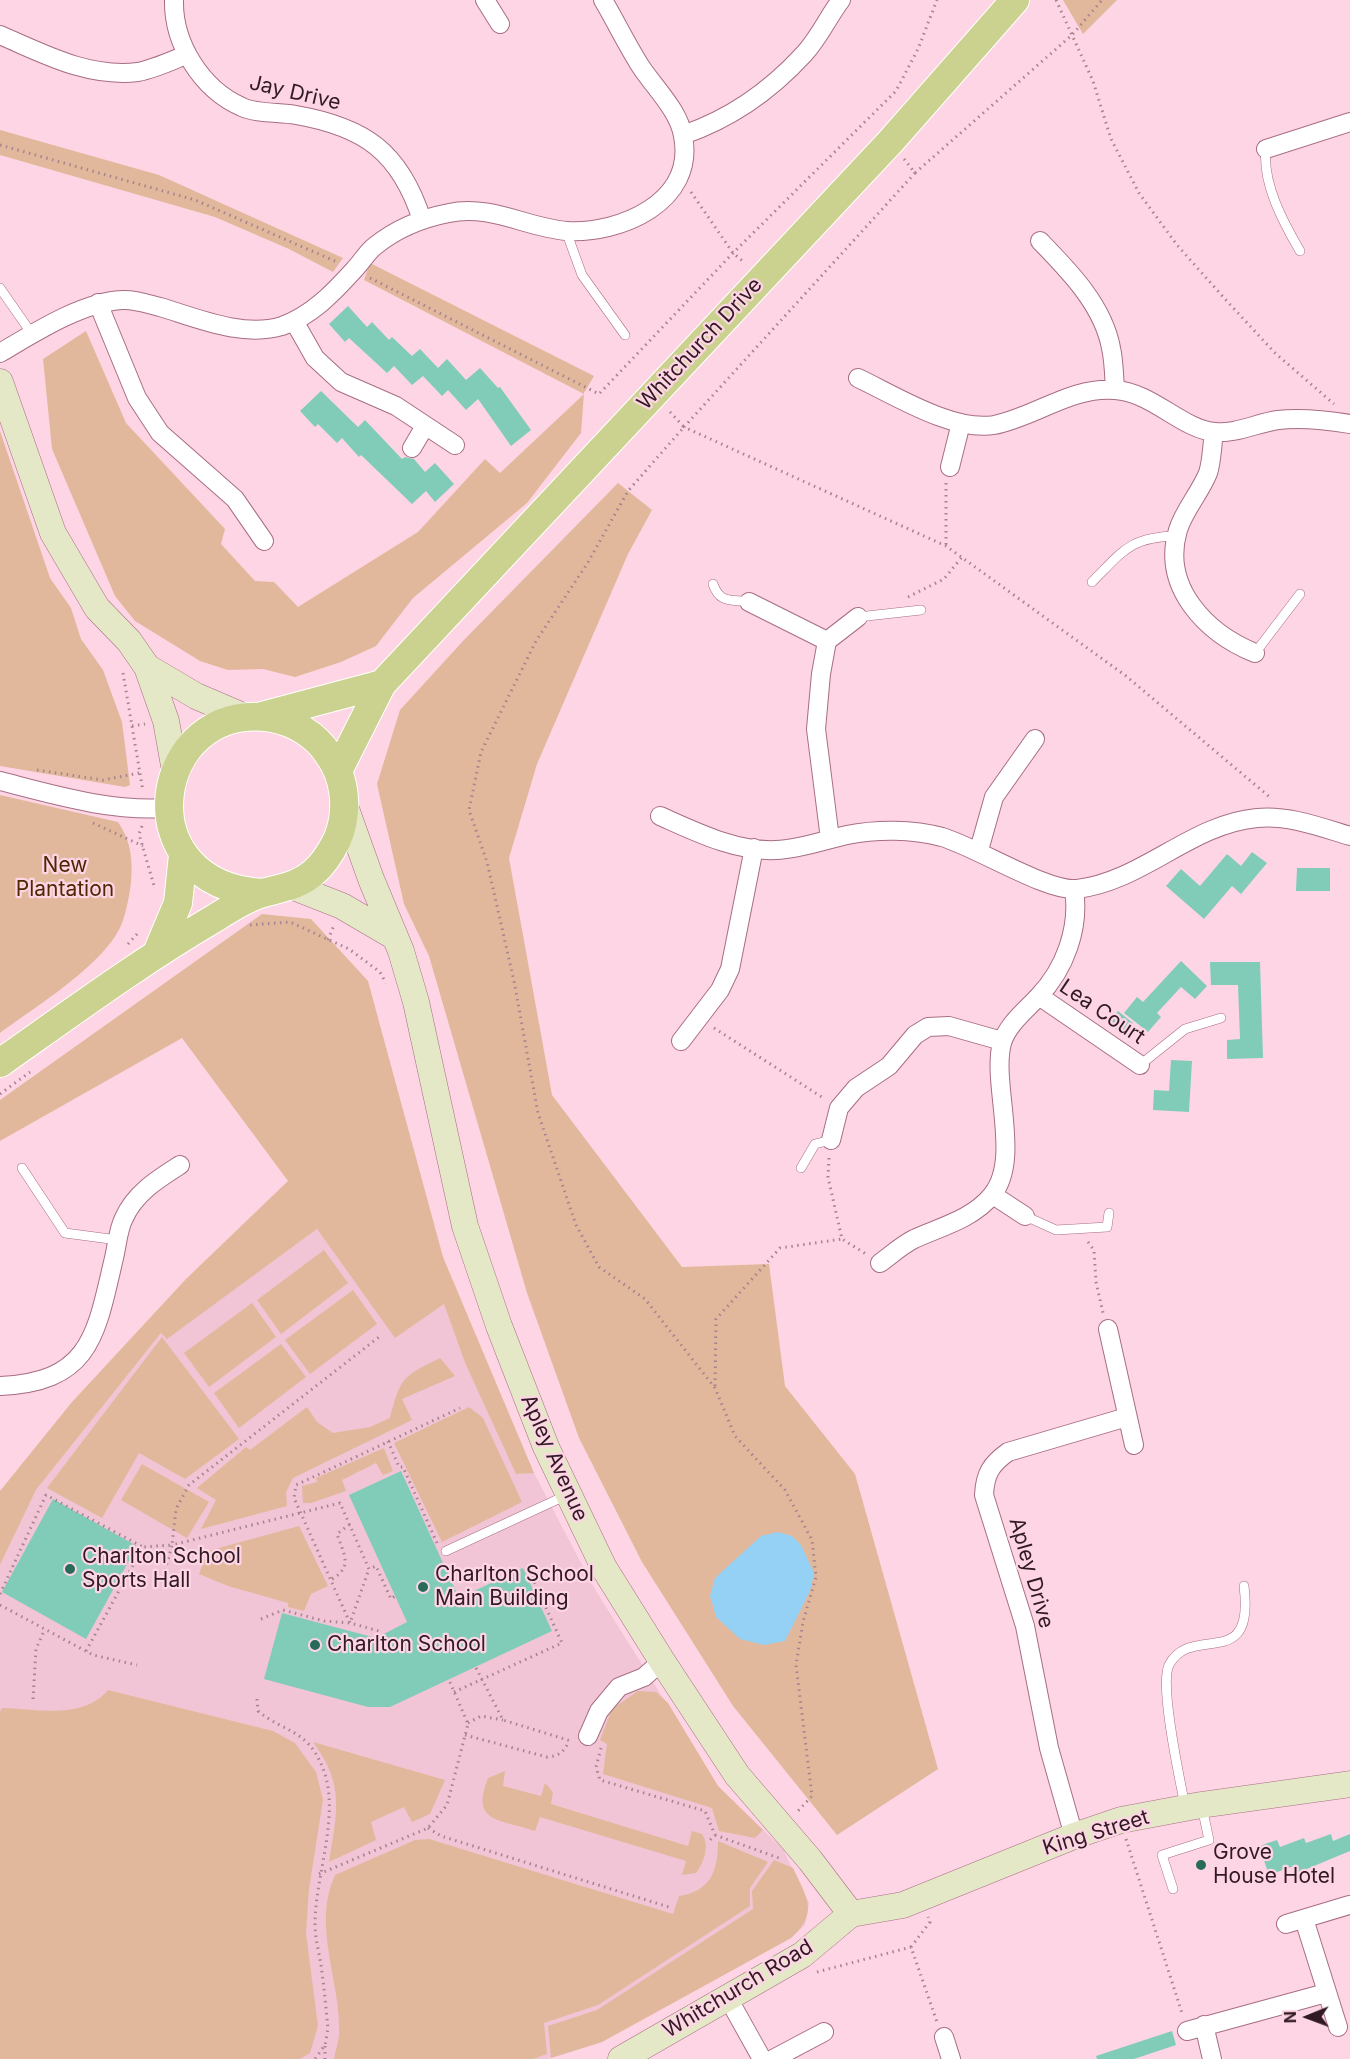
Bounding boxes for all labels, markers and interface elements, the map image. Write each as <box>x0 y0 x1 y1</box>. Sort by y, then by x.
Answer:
street label: Jay Drive <box>247 70 343 116</box>
street label: Whitchurch Drive <box>632 273 768 415</box>
park label: New Plantation <box>16 853 114 903</box>
street label: Lea Court <box>1055 974 1149 1050</box>
street label: Apley Avenue <box>515 1391 593 1525</box>
street label: Apley Drive <box>1003 1515 1059 1631</box>
place label: Charlton School Sports Hall <box>82 1544 241 1594</box>
marker: Charlton School Sports Hall <box>63 1562 77 1576</box>
place label: Charlton School Main Building <box>435 1562 594 1612</box>
marker: Charlton School Main Building <box>416 1580 430 1594</box>
place label: Charlton School <box>327 1632 486 1658</box>
marker: Charlton School <box>308 1638 322 1652</box>
street label: King Street <box>1040 1805 1152 1861</box>
place label: Grove House Hotel <box>1213 1840 1335 1890</box>
marker: Grove House Hotel <box>1194 1858 1208 1872</box>
street label: Whitchurch Road <box>659 1934 817 2044</box>
north arrow <box>1278 1987 1338 2047</box>
text: N <box>1280 2011 1300 2024</box>

